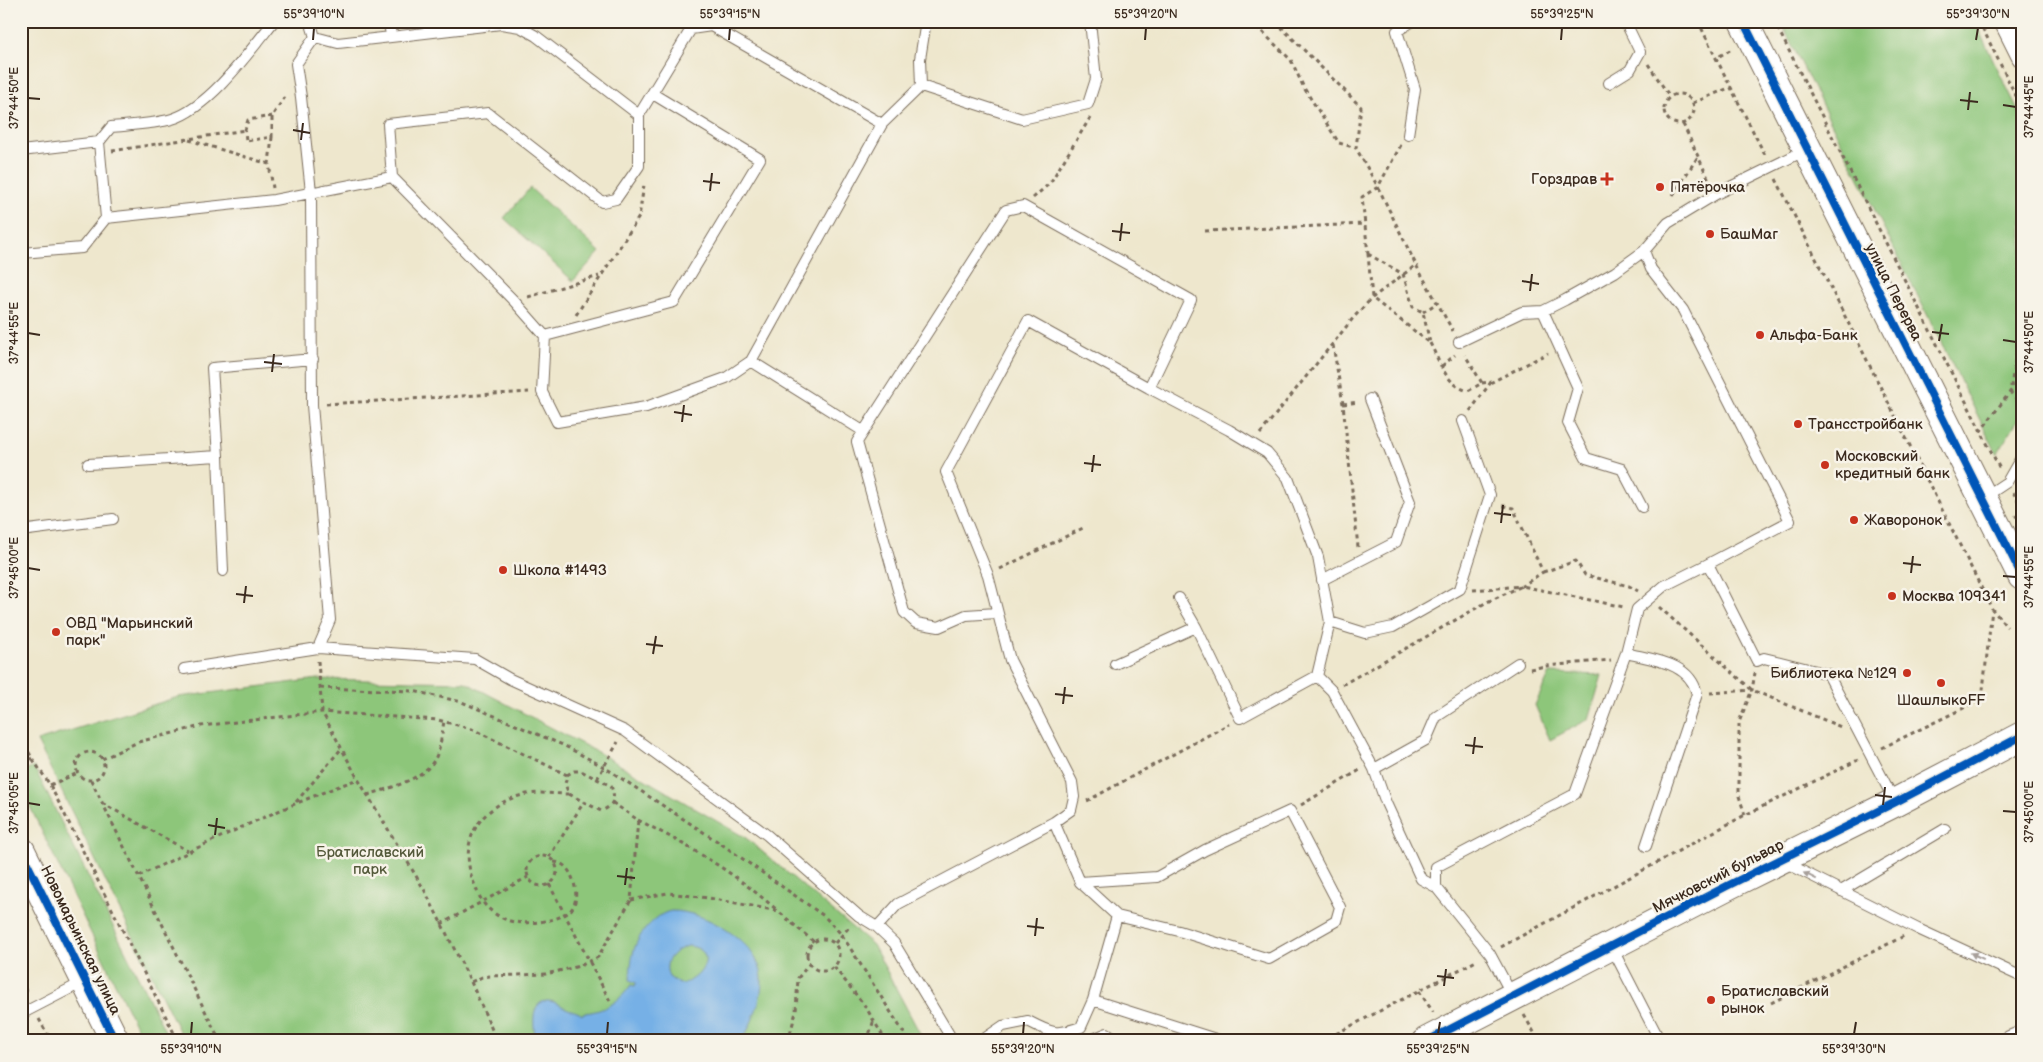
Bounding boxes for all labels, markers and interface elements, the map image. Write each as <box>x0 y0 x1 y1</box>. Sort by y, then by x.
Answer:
text: 55°39'10"N <box>283 7 345 22</box>
text: 55°39'15"N <box>699 7 761 22</box>
text: 55°39'20"N <box>1114 7 1178 22</box>
text: 55°39'25"N <box>1530 7 1594 22</box>
text: 55°39'30"N <box>1946 7 2010 22</box>
text: 37°44'50"E <box>7 67 22 129</box>
text: 37°44'45"E <box>2022 76 2037 138</box>
place label: Горздрав <box>1531 170 1597 189</box>
marker: Горздрав <box>1601 173 1613 185</box>
place label: Пятёрочка <box>1670 178 1745 197</box>
marker: Пятёрочка <box>1654 181 1666 193</box>
place label: БашМаг <box>1720 225 1778 244</box>
marker: БашМаг <box>1704 228 1716 240</box>
street label: улица Перерва <box>1861 240 1926 344</box>
text: 37°44'55"E <box>7 302 22 364</box>
text: 37°44'50"E <box>2022 311 2037 373</box>
place label: Альфа-Банк <box>1769 326 1858 345</box>
marker: Альфа-Банк <box>1754 329 1766 341</box>
place label: Трансстройбанк <box>1808 415 1923 434</box>
marker: Трансстройбанк <box>1792 418 1804 430</box>
place label: Московский кредитный банк <box>1835 447 1950 483</box>
marker: Московский кредитный банк <box>1819 459 1831 471</box>
place label: Жаворонок <box>1864 511 1942 530</box>
marker: Жаворонок <box>1848 514 1860 526</box>
text: 37°45'00"E <box>7 537 22 599</box>
text: 37°44'55"E <box>2022 546 2037 608</box>
place label: Школа #1493 <box>513 561 607 580</box>
marker: Школа #1493 <box>497 564 509 576</box>
place label: Москва 109341 <box>1902 587 2006 606</box>
marker: Москва 109341 <box>1886 590 1898 602</box>
place label: ОВД "Марьинский парк" <box>66 614 193 650</box>
marker: ОВД "Марьинский парк" <box>50 626 62 638</box>
place label: Библиотека №129 <box>1770 664 1897 683</box>
marker: Библиотека №129 <box>1901 667 1913 679</box>
marker: ШашлыкoFF <box>1935 677 1947 689</box>
place label: ШашлыкoFF <box>1897 691 1985 710</box>
text: 37°45'05"E <box>7 772 22 834</box>
text: 37°45'00"E <box>2022 781 2037 843</box>
street label: Мячковский бульвар <box>1649 835 1787 918</box>
park label: Братиславский парк <box>316 843 424 879</box>
street label: Новомарьинская улица <box>36 862 125 1018</box>
one-way arrow <box>1803 871 1817 879</box>
one-way arrow <box>1970 952 1984 960</box>
place label: Братиславский рынок <box>1721 982 1829 1018</box>
marker: Братиславский рынок <box>1705 994 1717 1006</box>
text: 55°39'10"N <box>160 1042 222 1057</box>
text: 55°39'15"N <box>576 1042 638 1057</box>
text: 55°39'20"N <box>991 1042 1055 1057</box>
text: 55°39'25"N <box>1406 1042 1470 1057</box>
text: 55°39'30"N <box>1822 1042 1886 1057</box>

